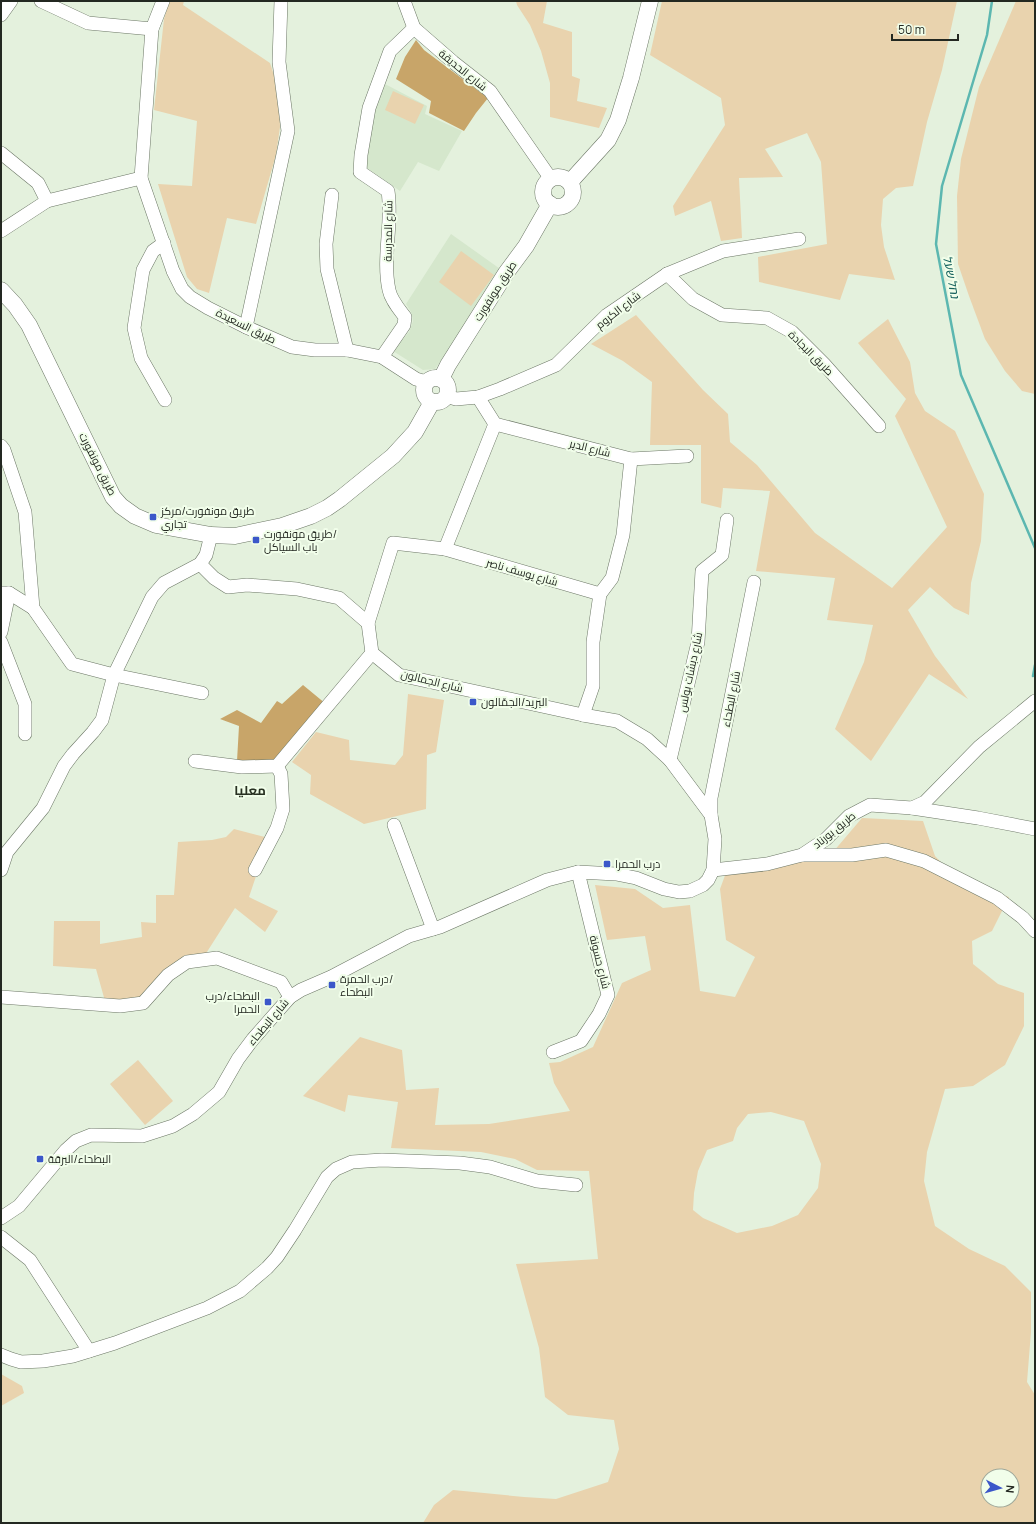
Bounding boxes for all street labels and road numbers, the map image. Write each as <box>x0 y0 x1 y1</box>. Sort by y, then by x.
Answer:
street label: شارع الحديقة <box>435 45 491 95</box>
street label: شارع المدرسة <box>379 200 397 262</box>
street label: طريق مونفورت <box>470 258 520 324</box>
street label: شارع الكروم <box>592 287 644 333</box>
street label: طريق السعيدة <box>214 304 279 347</box>
street label: طريق البجادة <box>785 327 837 379</box>
street label: طريق مونفورت <box>76 430 121 498</box>
street label: شارع الدير <box>567 435 612 461</box>
street label: شارع يوسف ناصر <box>483 554 560 590</box>
street label: شارع دبشات بولس <box>674 631 706 713</box>
street label: شارع الجمالون <box>399 666 465 696</box>
street label: شارع البطحاء <box>718 670 744 728</box>
street label: طريق بورناد <box>809 808 858 851</box>
street label: شارع حسونة <box>586 934 614 990</box>
street label: شارع البطحاء <box>244 995 292 1049</box>

